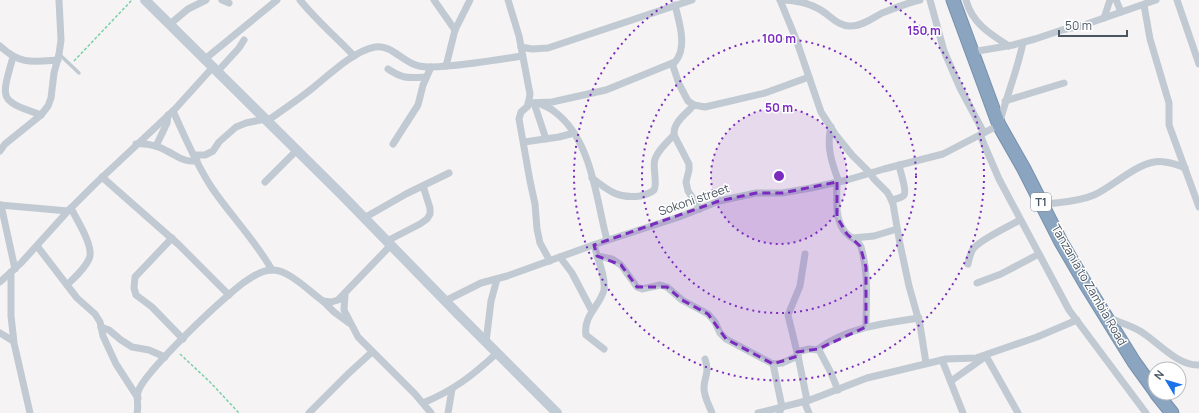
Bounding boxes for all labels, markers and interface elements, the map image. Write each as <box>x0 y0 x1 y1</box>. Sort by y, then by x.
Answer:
scale bar <box>1059 12 1127 38</box>
text: 50 m <box>1065 17 1092 34</box>
text: 150 m <box>907 22 941 39</box>
text: 100 m <box>762 30 796 47</box>
text: 50 m <box>765 99 793 116</box>
centre of rings <box>772 169 786 183</box>
street label: Sokoni street <box>656 179 732 220</box>
road number: T1 <box>1031 193 1051 211</box>
street label: Tanzania to Zambia Road <box>1048 221 1131 349</box>
north arrow <box>1147 361 1187 401</box>
text: N <box>1150 367 1167 382</box>

